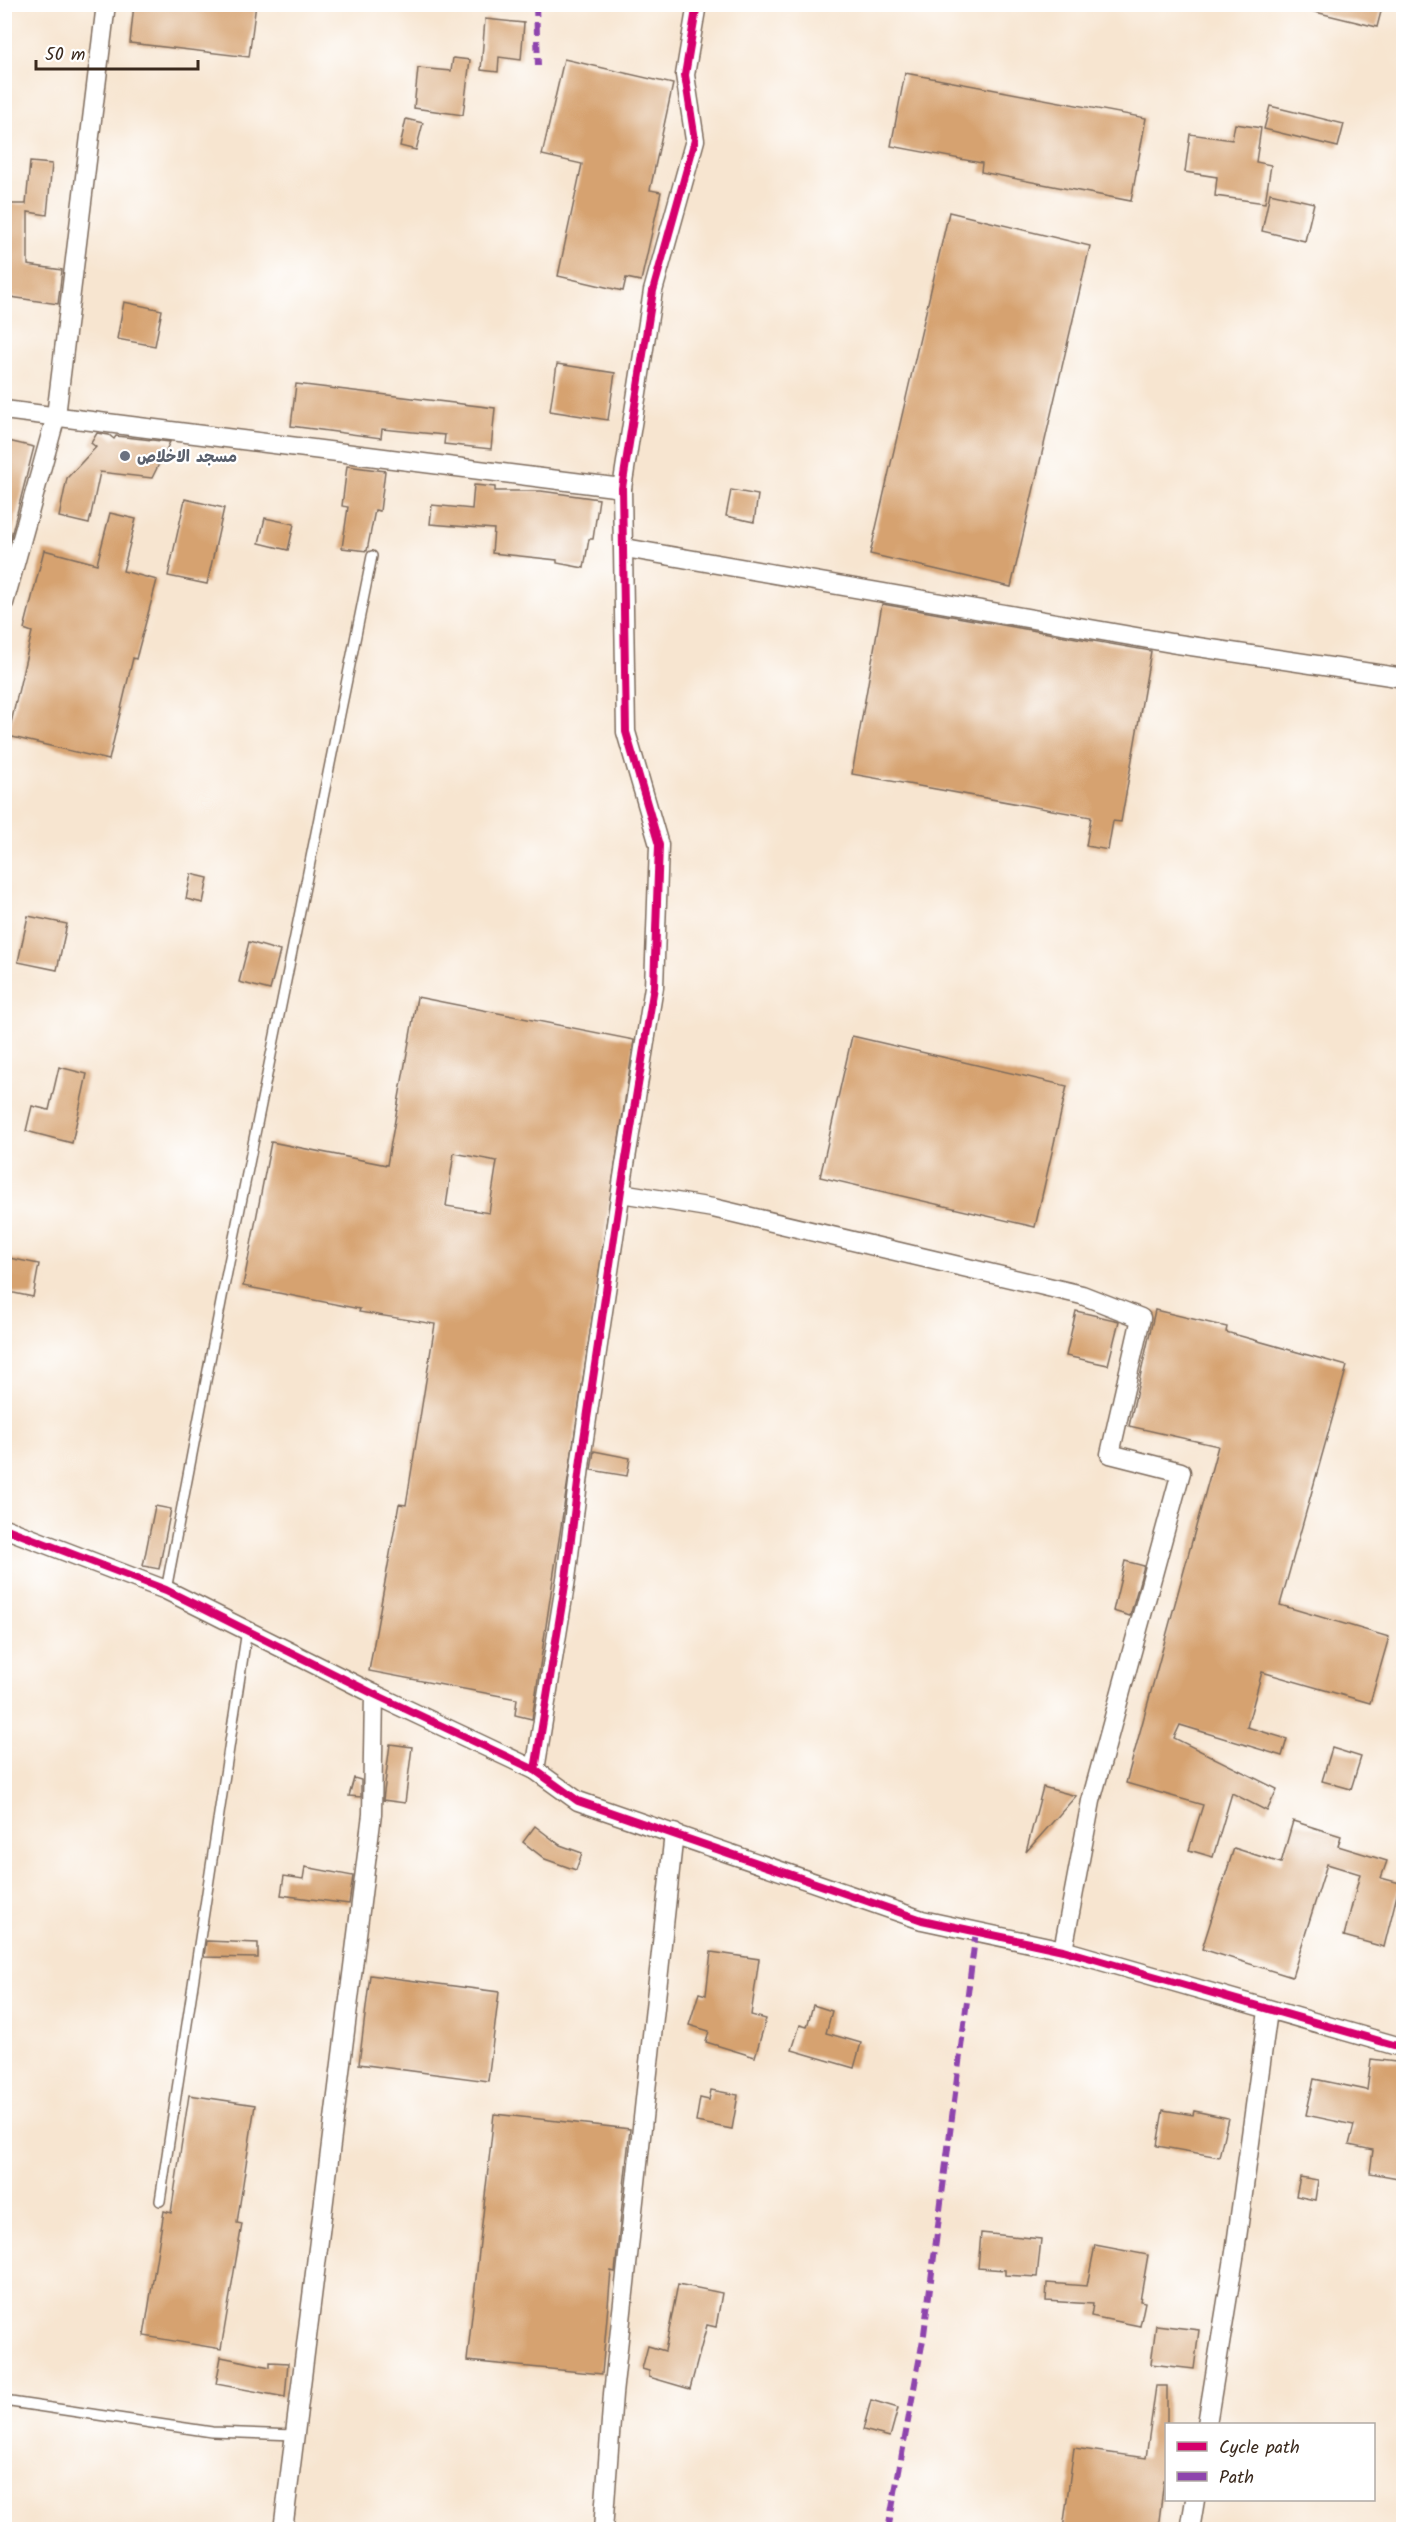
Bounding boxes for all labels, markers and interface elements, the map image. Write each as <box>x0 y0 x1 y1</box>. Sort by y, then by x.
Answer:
scale bar <box>36 33 198 71</box>
text: 50 m <box>45 41 85 70</box>
place label: مسجد الاخلاص <box>137 445 237 470</box>
marker: مسجد الاخلاص <box>118 449 132 463</box>
legend <box>1165 2423 1375 2501</box>
text: Cycle path <box>1219 2434 1300 2463</box>
text: Path <box>1219 2464 1254 2493</box>

